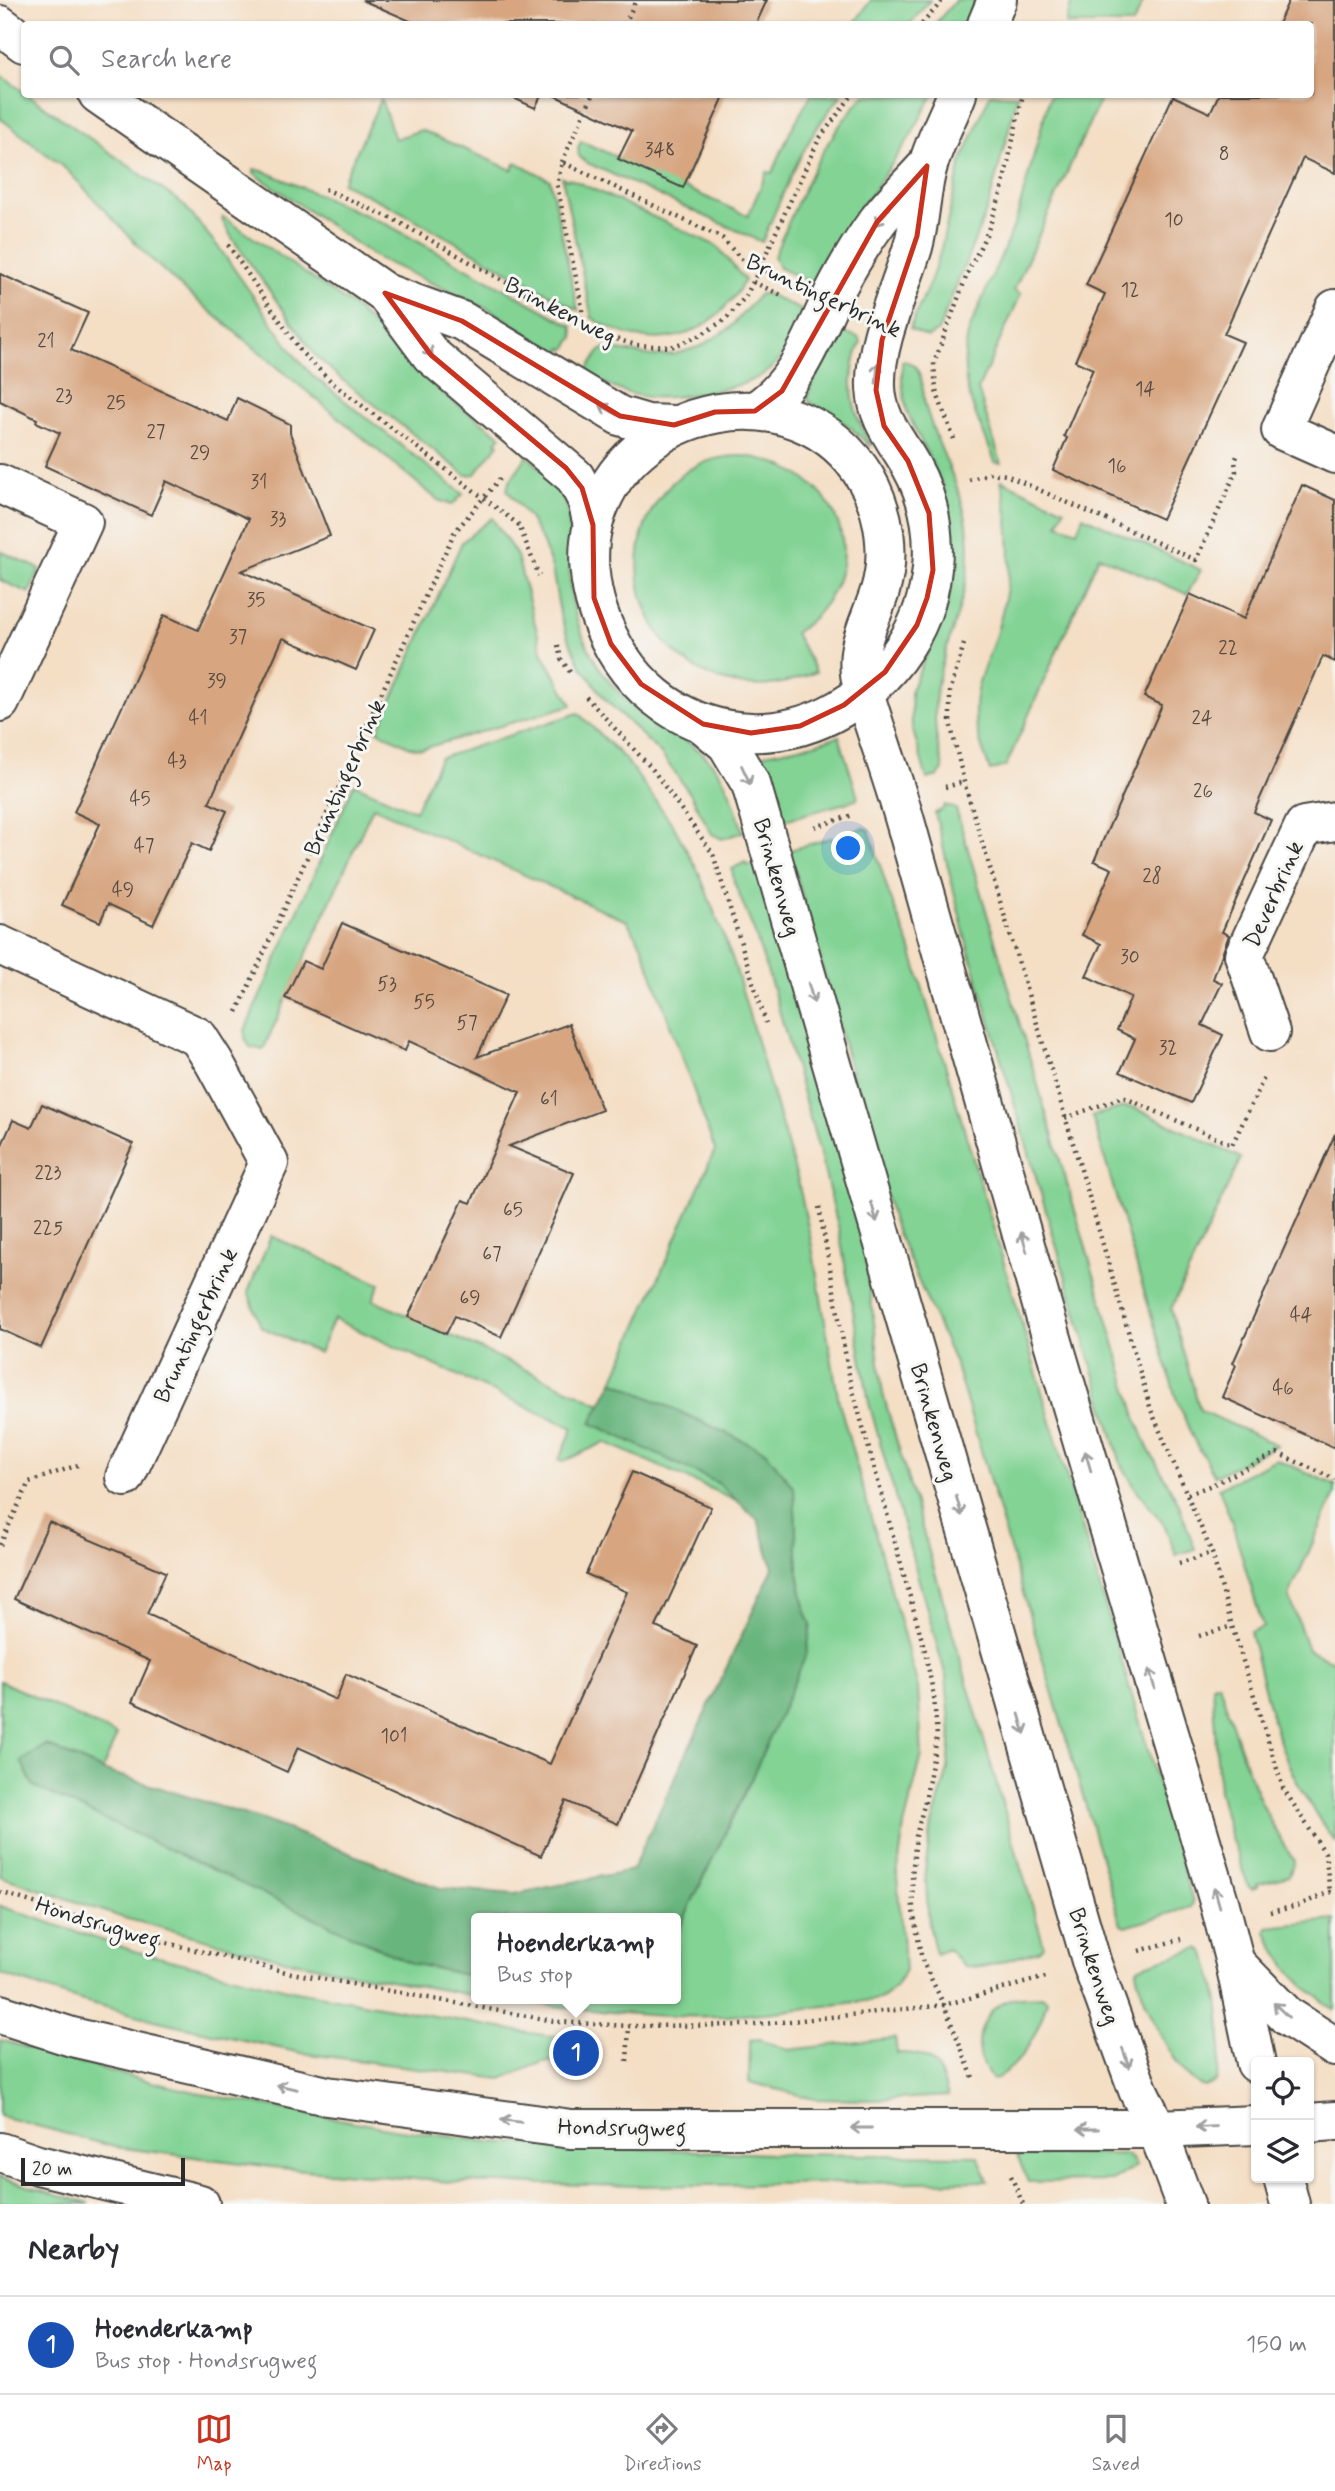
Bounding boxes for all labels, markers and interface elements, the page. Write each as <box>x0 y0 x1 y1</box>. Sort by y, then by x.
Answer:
search box <box>21 21 1314 98</box>
icon: search <box>45 41 83 79</box>
text: Search here <box>101 43 232 77</box>
house number: 348 <box>645 138 675 163</box>
house number: 8 <box>1219 142 1229 167</box>
one-way arrow <box>874 207 890 225</box>
house number: 10 <box>1164 208 1184 233</box>
street label: Bruntingerbrink <box>740 248 906 348</box>
street label: Brinkenweg <box>499 271 621 353</box>
house number: 12 <box>1121 278 1139 303</box>
house number: 21 <box>37 329 55 354</box>
one-way arrow <box>418 338 433 356</box>
one-way arrow <box>871 362 884 385</box>
house number: 14 <box>1135 377 1155 402</box>
house number: 23 <box>55 384 73 409</box>
house number: 25 <box>106 391 126 416</box>
one-way arrow <box>599 403 620 416</box>
house number: 27 <box>147 420 165 445</box>
house number: 29 <box>190 441 210 466</box>
house number: 16 <box>1107 454 1127 479</box>
house number: 31 <box>251 470 267 495</box>
house number: 33 <box>270 507 286 532</box>
house number: 35 <box>247 588 265 613</box>
house number: 37 <box>229 625 247 650</box>
house number: 22 <box>1218 636 1238 661</box>
house number: 39 <box>207 669 227 694</box>
street label: Bruntingerbrink <box>298 695 395 861</box>
house number: 41 <box>188 706 208 731</box>
house number: 24 <box>1192 706 1212 731</box>
house number: 43 <box>167 749 187 774</box>
one-way arrow <box>740 764 753 785</box>
house number: 26 <box>1193 779 1213 804</box>
house number: 45 <box>129 787 151 812</box>
street label: Brinkenweg <box>745 815 807 940</box>
your location <box>831 831 865 865</box>
house number: 47 <box>134 834 154 859</box>
street label: Deverbrink <box>1238 837 1312 953</box>
house number: 28 <box>1142 864 1162 889</box>
house number: 49 <box>112 878 134 903</box>
house number: 30 <box>1120 945 1140 970</box>
house number: 53 <box>377 972 397 997</box>
one-way arrow <box>805 982 818 1004</box>
house number: 55 <box>413 990 435 1015</box>
house number: 57 <box>457 1011 477 1036</box>
house number: 32 <box>1159 1036 1177 1061</box>
house number: 61 <box>540 1087 558 1112</box>
house number: 223 <box>34 1161 62 1186</box>
house number: 65 <box>503 1198 523 1223</box>
one-way arrow <box>869 1201 882 1223</box>
house number: 225 <box>33 1216 63 1241</box>
one-way arrow <box>1017 1232 1030 1254</box>
house number: 67 <box>482 1242 502 1267</box>
street label: Bruntingerbrink <box>148 1243 248 1409</box>
house number: 69 <box>459 1286 481 1311</box>
house number: 44 <box>1290 1303 1312 1328</box>
street label: Brinkenweg <box>902 1360 964 1485</box>
house number: 46 <box>1272 1376 1294 1401</box>
one-way arrow <box>1080 1450 1093 1472</box>
one-way arrow <box>953 1494 966 1516</box>
one-way arrow <box>1145 1668 1158 1690</box>
one-way arrow <box>1017 1713 1030 1735</box>
house number: 101 <box>381 1724 407 1749</box>
one-way arrow <box>1210 1886 1223 1909</box>
street label: Hondsrugweg <box>31 1891 163 1959</box>
street label: Brinkenweg <box>1060 1904 1126 2029</box>
popup <box>471 1913 681 2004</box>
text: Hoenderkamp <box>497 1927 655 1961</box>
text: Bus stop <box>497 1961 573 1991</box>
one-way arrow <box>1273 2001 1290 2018</box>
pin: 1 <box>553 2027 599 2079</box>
one-way arrow <box>1121 2047 1134 2069</box>
map controls <box>1251 2057 1314 2183</box>
button: locate <box>1251 2057 1314 2120</box>
one-way arrow <box>276 2080 299 2093</box>
street label: Hondsrugweg <box>557 2113 687 2147</box>
one-way arrow <box>501 2114 523 2127</box>
one-way arrow <box>1195 2120 1218 2133</box>
button: layers <box>1251 2120 1314 2183</box>
one-way arrow <box>850 2121 873 2135</box>
one-way arrow <box>1077 2122 1100 2136</box>
scale bar <box>21 2155 186 2187</box>
text: 20 m <box>32 2157 72 2182</box>
text: Nearby <box>28 2230 119 2269</box>
text: Hoenderkamp <box>95 2313 253 2347</box>
text: 1 <box>46 2330 56 2360</box>
text: 150 m <box>1246 2330 1307 2360</box>
text: Bus stop · Hondsrugweg <box>95 2347 318 2377</box>
tab: Map <box>195 2410 233 2477</box>
tab: Directions <box>623 2410 702 2477</box>
tab: Saved <box>1092 2410 1140 2477</box>

